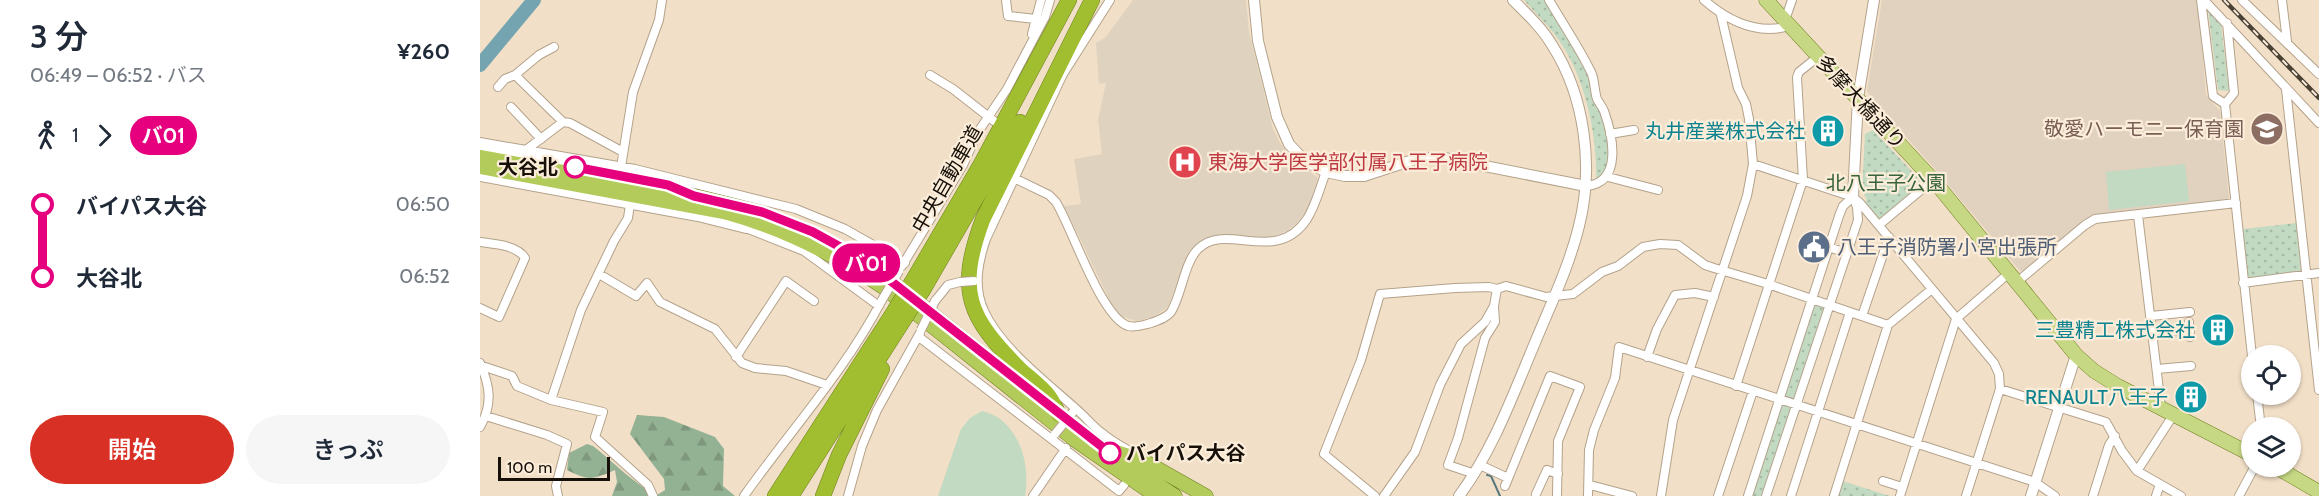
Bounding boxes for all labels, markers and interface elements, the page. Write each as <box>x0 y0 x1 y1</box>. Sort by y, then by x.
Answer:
text: 3 分 <box>30 16 88 56</box>
text: ¥260 <box>397 38 450 65</box>
street label: 多摩大橋通り <box>1811 50 1911 154</box>
text: 06:49 – 06:52 · バス <box>30 63 207 87</box>
school or university icon: 敬愛ハーモニー保育園 <box>2249 111 2285 147</box>
building icon: 丸井産業株式会社 <box>1810 113 1846 149</box>
place label: 敬愛ハーモニー保育園 <box>2044 117 2244 141</box>
icon: walk <box>30 119 63 152</box>
icon: forward <box>88 119 121 152</box>
place label: 丸井産業株式会社 <box>1645 119 1805 143</box>
street label: 中央自動車道 <box>907 121 987 237</box>
text: 1 <box>72 123 79 147</box>
text: バ01 <box>142 123 185 148</box>
hospital icon: 東海大学医学部付属八王子病院 <box>1167 144 1203 180</box>
place label: 東海大学医学部付属八王子病院 <box>1208 150 1488 174</box>
place label: 大谷北 <box>498 155 558 179</box>
marker: 大谷北 <box>564 156 586 178</box>
park label: 北八王子公園 <box>1826 171 1946 195</box>
text: 06:50 <box>396 192 450 216</box>
text: バイパス大谷 <box>76 193 208 220</box>
public building icon: 八王子消防署小宮出張所 <box>1796 229 1832 265</box>
place label: 八王子消防署小宮出張所 <box>1837 235 2057 259</box>
line badge: バ01 <box>832 244 900 282</box>
text: バ01 <box>844 251 888 276</box>
text: 06:52 <box>399 264 450 288</box>
text: 大谷北 <box>76 265 142 292</box>
building icon: 三豊精工株式会社 <box>2200 312 2236 348</box>
place label: 三豊精工株式会社 <box>2035 318 2195 342</box>
map controls <box>2241 345 2301 477</box>
button: locate <box>2241 345 2301 405</box>
building icon: RENAULT八王子 <box>2173 379 2209 415</box>
place label: RENAULT八王子 <box>2025 385 2168 409</box>
button: 開始 <box>30 415 234 484</box>
button: きっぷ <box>246 415 450 484</box>
button: layers <box>2241 417 2301 477</box>
place label: バイパス大谷 <box>1126 441 1246 465</box>
marker: バイパス大谷 <box>1099 442 1121 464</box>
scale bar <box>498 454 610 482</box>
text: 100 m <box>507 458 552 477</box>

